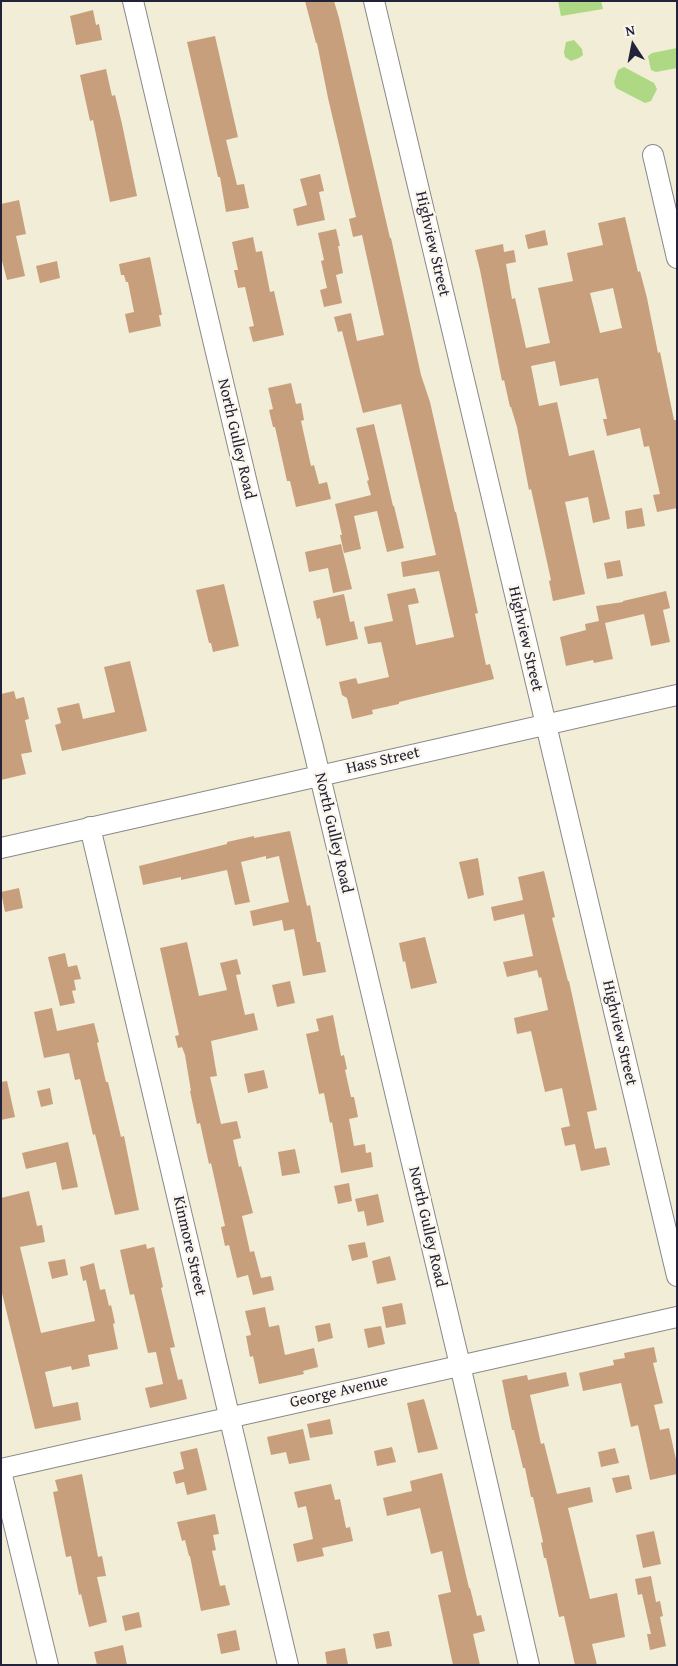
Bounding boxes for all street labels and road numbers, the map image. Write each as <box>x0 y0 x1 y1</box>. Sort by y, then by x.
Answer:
street label: Highview Street <box>411 190 453 298</box>
street label: North Gulley Road <box>213 377 259 501</box>
street label: Highview Street <box>504 585 546 693</box>
street label: Hass Street <box>344 743 422 779</box>
street label: North Gulley Road <box>310 771 356 895</box>
street label: Highview Street <box>598 979 640 1087</box>
street label: North Gulley Road <box>404 1165 450 1289</box>
street label: Kinmore Street <box>168 1194 210 1298</box>
street label: George Avenue <box>288 1371 390 1413</box>

